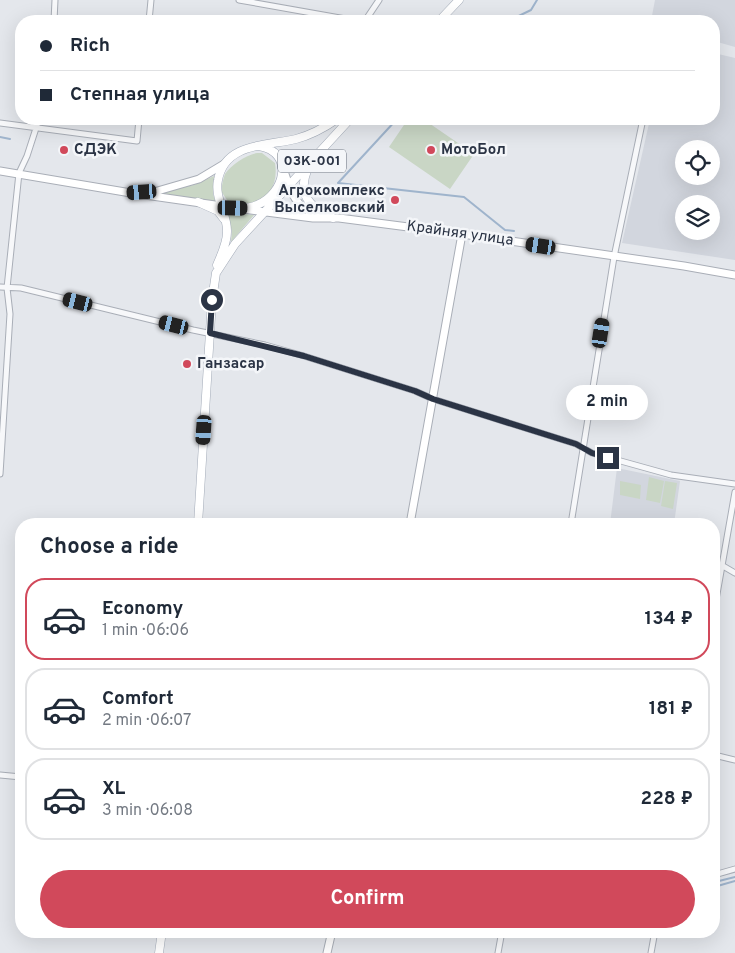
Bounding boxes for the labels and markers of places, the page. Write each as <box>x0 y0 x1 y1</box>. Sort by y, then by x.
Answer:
place label: СДЭК <box>74 141 117 160</box>
place label: МотоБол <box>441 141 506 160</box>
marker: СДЭК <box>58 144 70 156</box>
marker: МотоБол <box>425 144 437 156</box>
place label: Агрокомплекс Выселковский <box>274 182 385 218</box>
marker: Агрокомплекс Выселковский <box>389 194 401 206</box>
place label: Ганзасар <box>197 355 264 374</box>
marker: Ганзасар <box>181 358 193 370</box>

